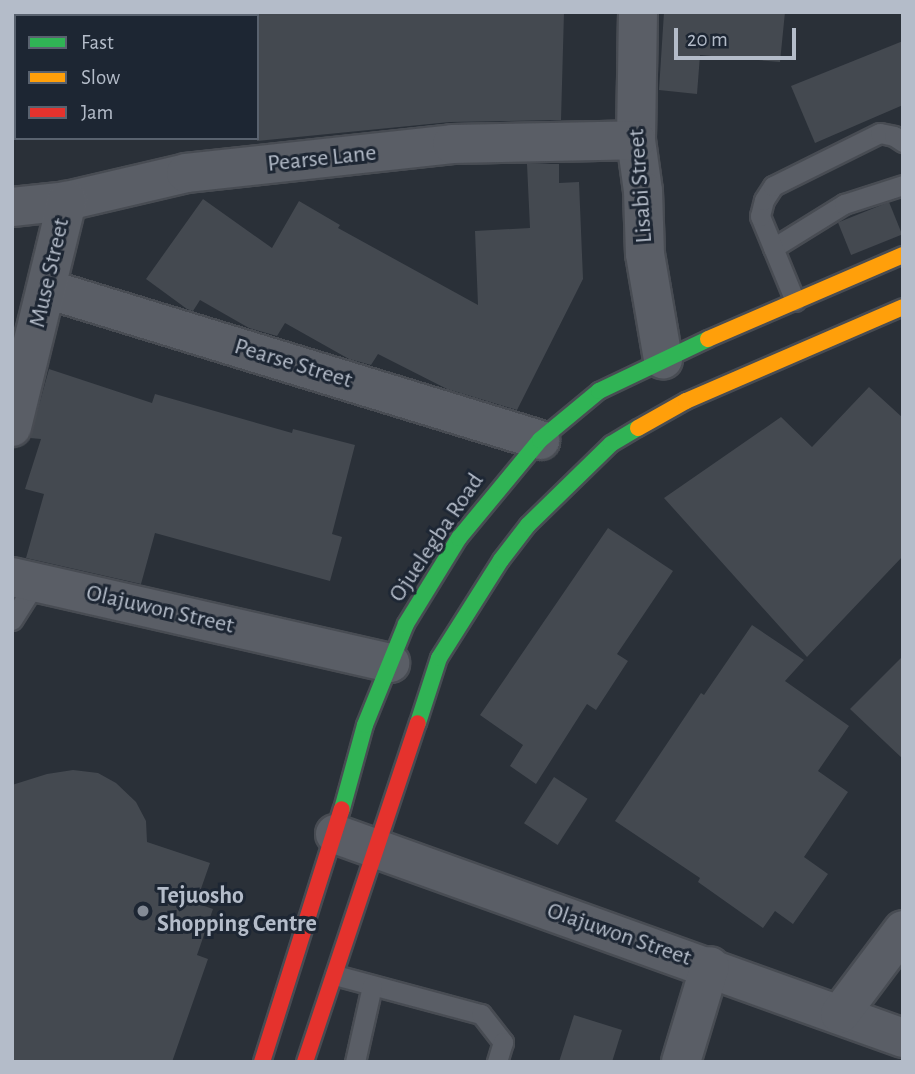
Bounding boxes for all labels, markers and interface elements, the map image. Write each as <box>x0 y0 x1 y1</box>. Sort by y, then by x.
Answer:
legend <box>14 14 259 140</box>
scale bar <box>677 14 800 58</box>
text: 20 m <box>687 29 728 50</box>
text: Fast <box>81 32 114 53</box>
text: Slow <box>81 67 120 88</box>
text: Jam <box>81 102 113 123</box>
street label: Lisabi Street <box>623 128 659 244</box>
street label: Pearse Lane <box>266 139 378 179</box>
street label: Muse Street <box>23 216 77 330</box>
street label: Pearse Street <box>231 332 355 396</box>
street label: Ojuelegba Road <box>383 468 491 608</box>
street label: Olajuwon Street <box>83 579 237 641</box>
place label: Tejuosho Shopping Centre <box>157 883 317 939</box>
street label: Olajuwon Street <box>543 897 695 973</box>
marker: Tejuosho Shopping Centre <box>135 903 151 919</box>

